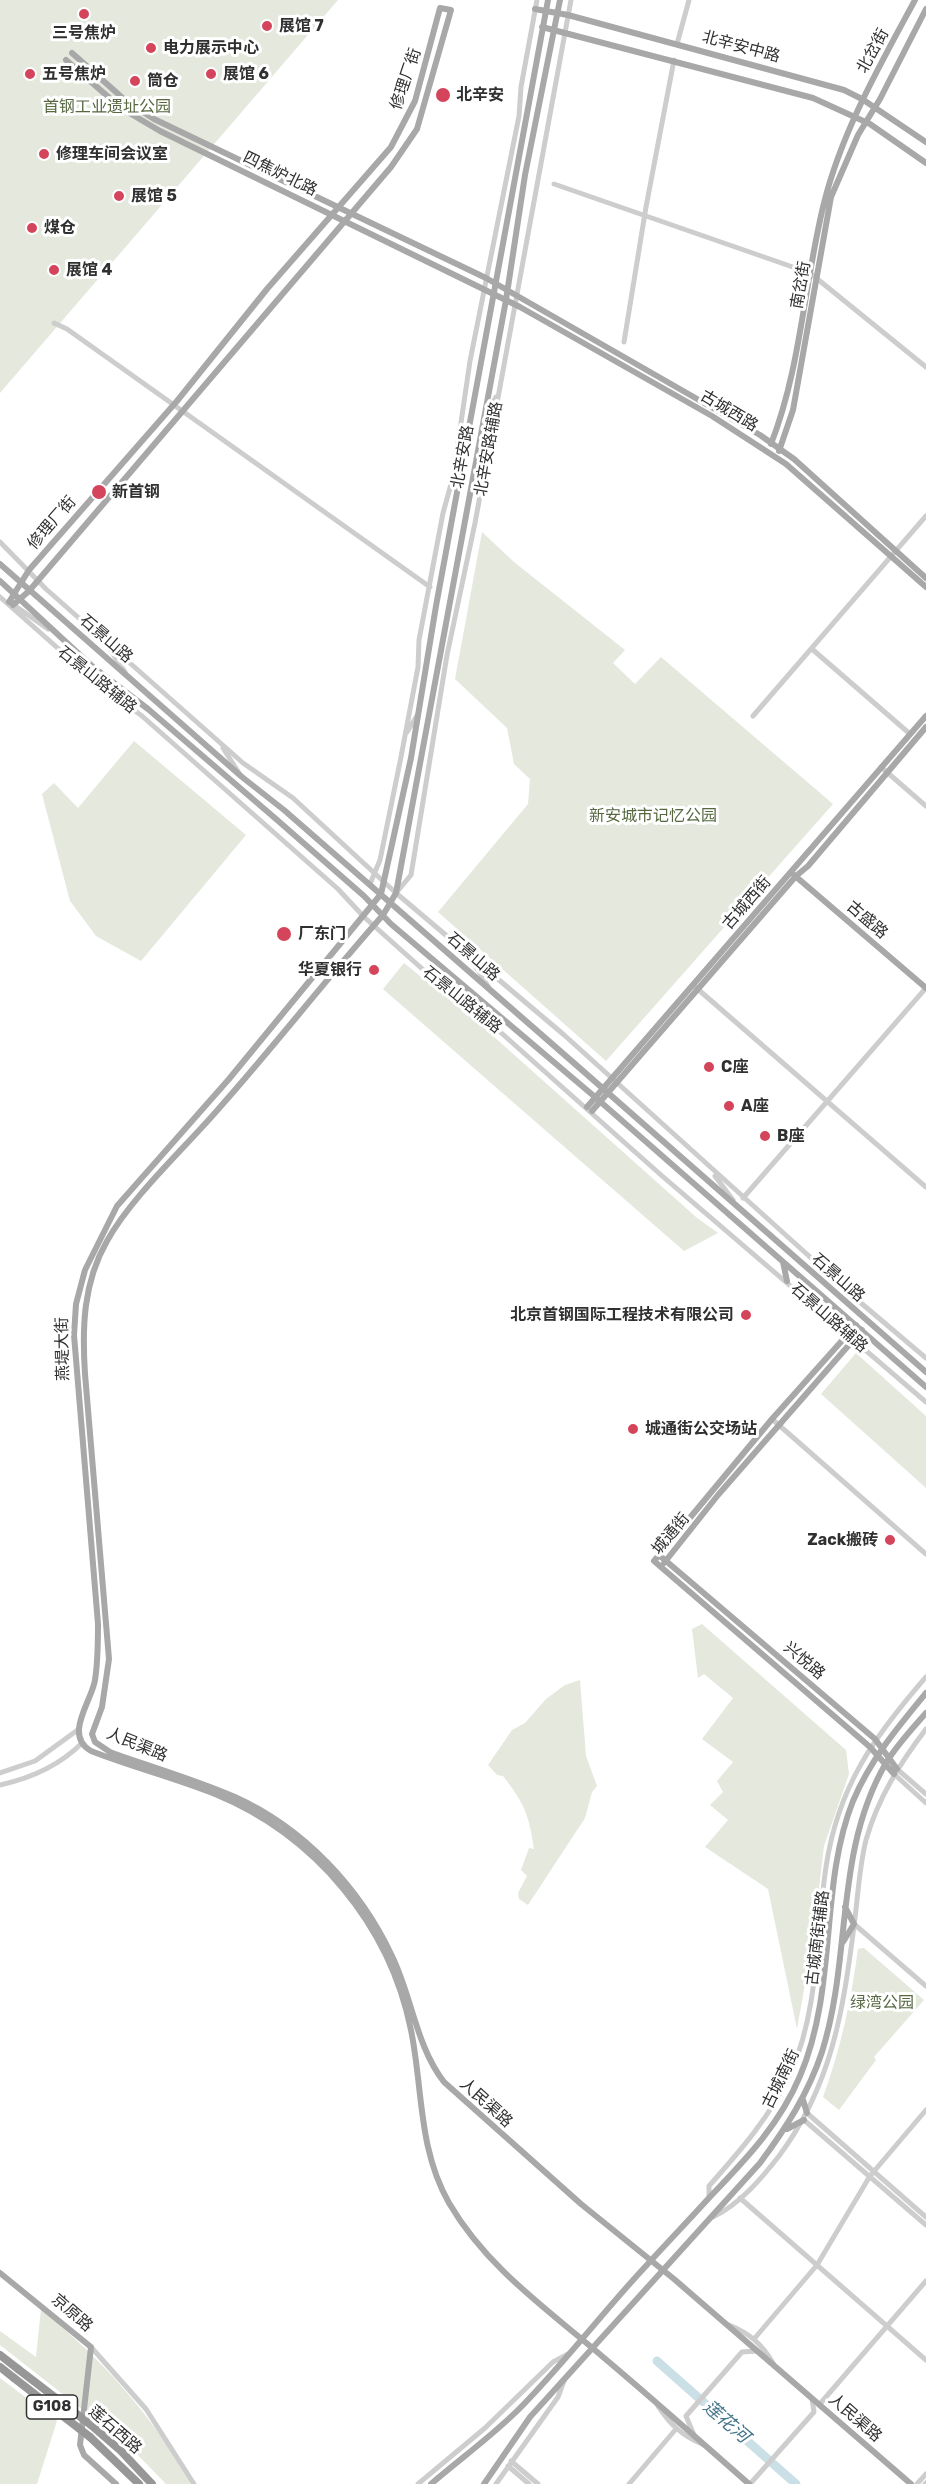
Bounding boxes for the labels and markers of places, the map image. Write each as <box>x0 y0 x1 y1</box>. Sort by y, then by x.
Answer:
marker: 三号焦炉 <box>77 7 91 21</box>
place label: 展馆 7 <box>279 16 324 36</box>
marker: 展馆 7 <box>260 19 274 33</box>
place label: 三号焦炉 <box>52 23 116 43</box>
place label: 电力展示中心 <box>163 38 259 58</box>
marker: 电力展示中心 <box>144 41 158 55</box>
place label: 五号焦炉 <box>42 64 106 84</box>
place label: 展馆 6 <box>223 64 269 84</box>
marker: 五号焦炉 <box>23 67 37 81</box>
marker: 展馆 6 <box>204 67 218 81</box>
place label: 筒仓 <box>147 71 179 91</box>
marker: 筒仓 <box>128 74 142 88</box>
place label: 北辛安 <box>456 85 504 105</box>
marker: 北辛安 <box>434 86 452 104</box>
place label: 修理车间会议室 <box>56 144 168 164</box>
marker: 修理车间会议室 <box>37 147 51 161</box>
place label: 展馆 5 <box>131 186 177 206</box>
marker: 展馆 5 <box>112 189 126 203</box>
place label: 煤仓 <box>44 218 76 238</box>
marker: 煤仓 <box>25 221 39 235</box>
place label: 展馆 4 <box>66 260 112 280</box>
marker: 展馆 4 <box>47 263 61 277</box>
place label: 新首钢 <box>112 482 160 502</box>
marker: 新首钢 <box>90 483 108 501</box>
place label: 厂东门 <box>298 924 346 944</box>
marker: 厂东门 <box>275 925 293 943</box>
place label: 华夏银行 <box>298 960 362 980</box>
marker: 华夏银行 <box>367 963 381 977</box>
place label: C座 <box>721 1057 748 1077</box>
marker: C座 <box>702 1060 716 1074</box>
place label: A座 <box>741 1096 768 1116</box>
marker: A座 <box>722 1099 736 1113</box>
place label: B座 <box>777 1126 804 1146</box>
marker: B座 <box>758 1129 772 1143</box>
place label: 北京首钢国际工程技术有限公司 <box>510 1305 734 1325</box>
marker: 北京首钢国际工程技术有限公司 <box>739 1308 753 1322</box>
place label: 城通街公交场站 <box>645 1419 757 1439</box>
marker: 城通街公交场站 <box>626 1422 640 1436</box>
place label: Zack搬砖 <box>807 1530 878 1550</box>
marker: Zack搬砖 <box>883 1533 897 1547</box>

